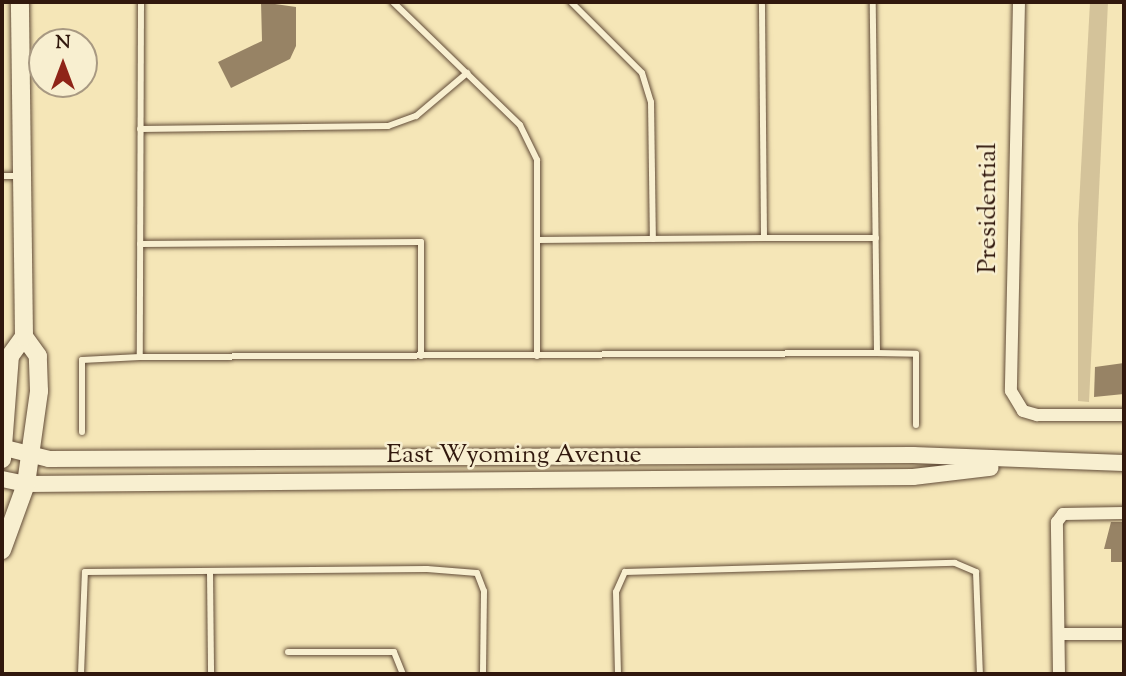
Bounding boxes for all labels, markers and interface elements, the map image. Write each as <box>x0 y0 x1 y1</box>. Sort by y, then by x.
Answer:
north arrow <box>28 28 98 98</box>
text: N <box>55 30 71 57</box>
street label: Presidential <box>973 143 1005 273</box>
street label: East Wyoming Avenue <box>386 440 642 472</box>

